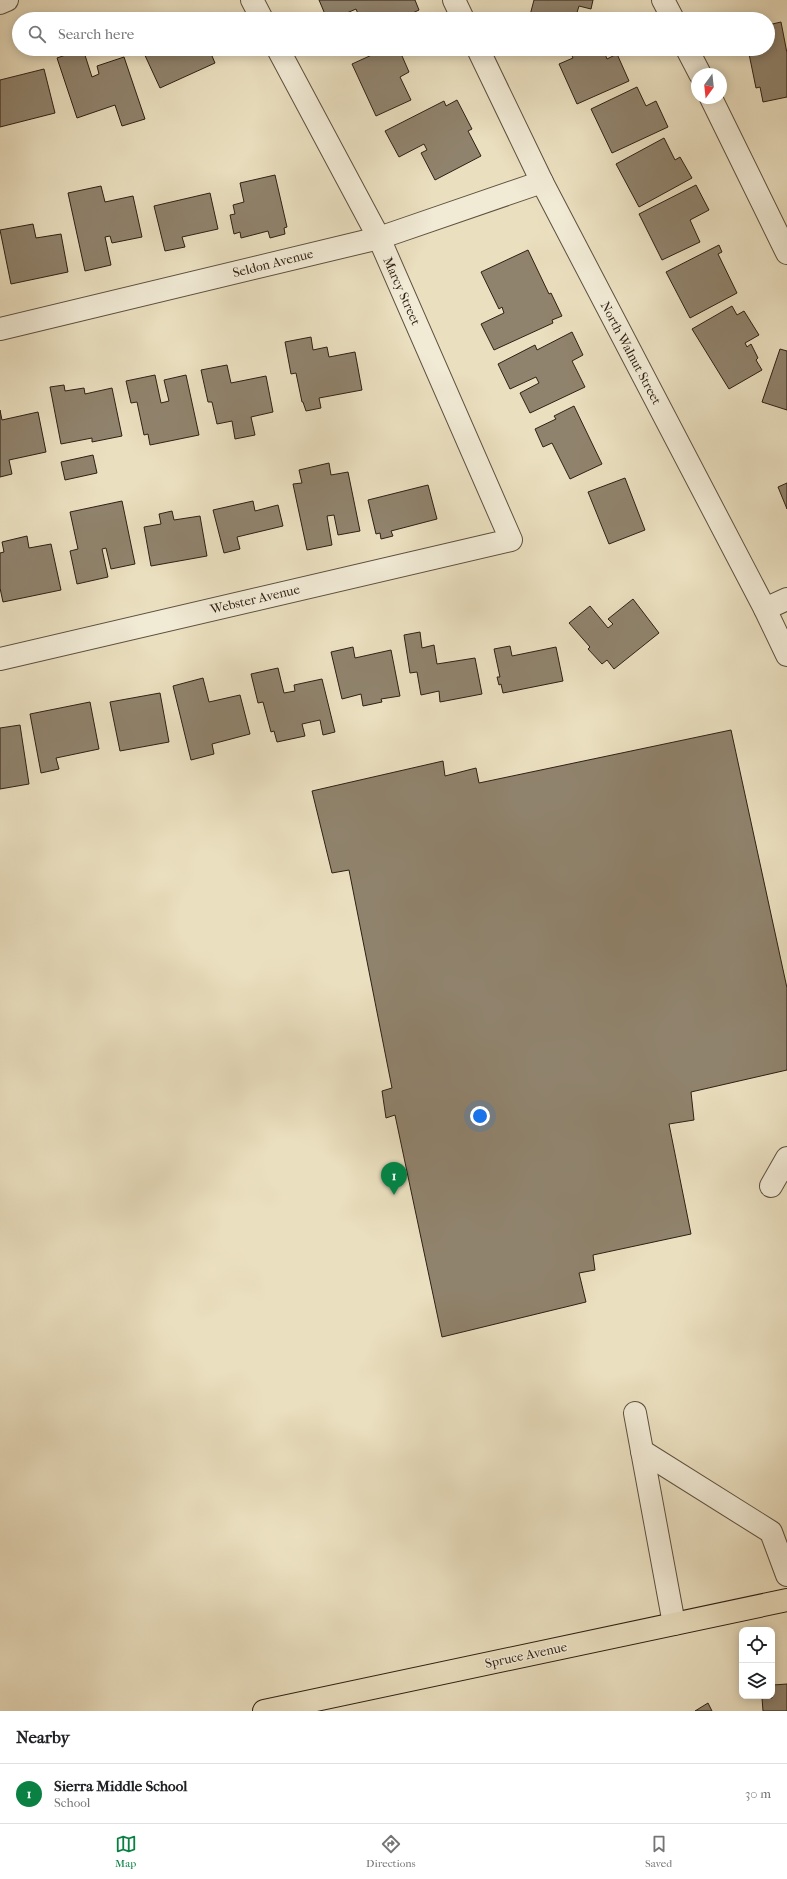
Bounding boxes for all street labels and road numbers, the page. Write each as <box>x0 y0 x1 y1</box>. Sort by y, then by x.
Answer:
street label: Seldon Avenue <box>231 246 315 280</box>
street label: Marcy Street <box>380 255 424 328</box>
street label: North Walnut Street <box>598 299 665 407</box>
street label: Webster Avenue <box>208 581 302 617</box>
street label: Spruce Avenue <box>484 1639 569 1671</box>

